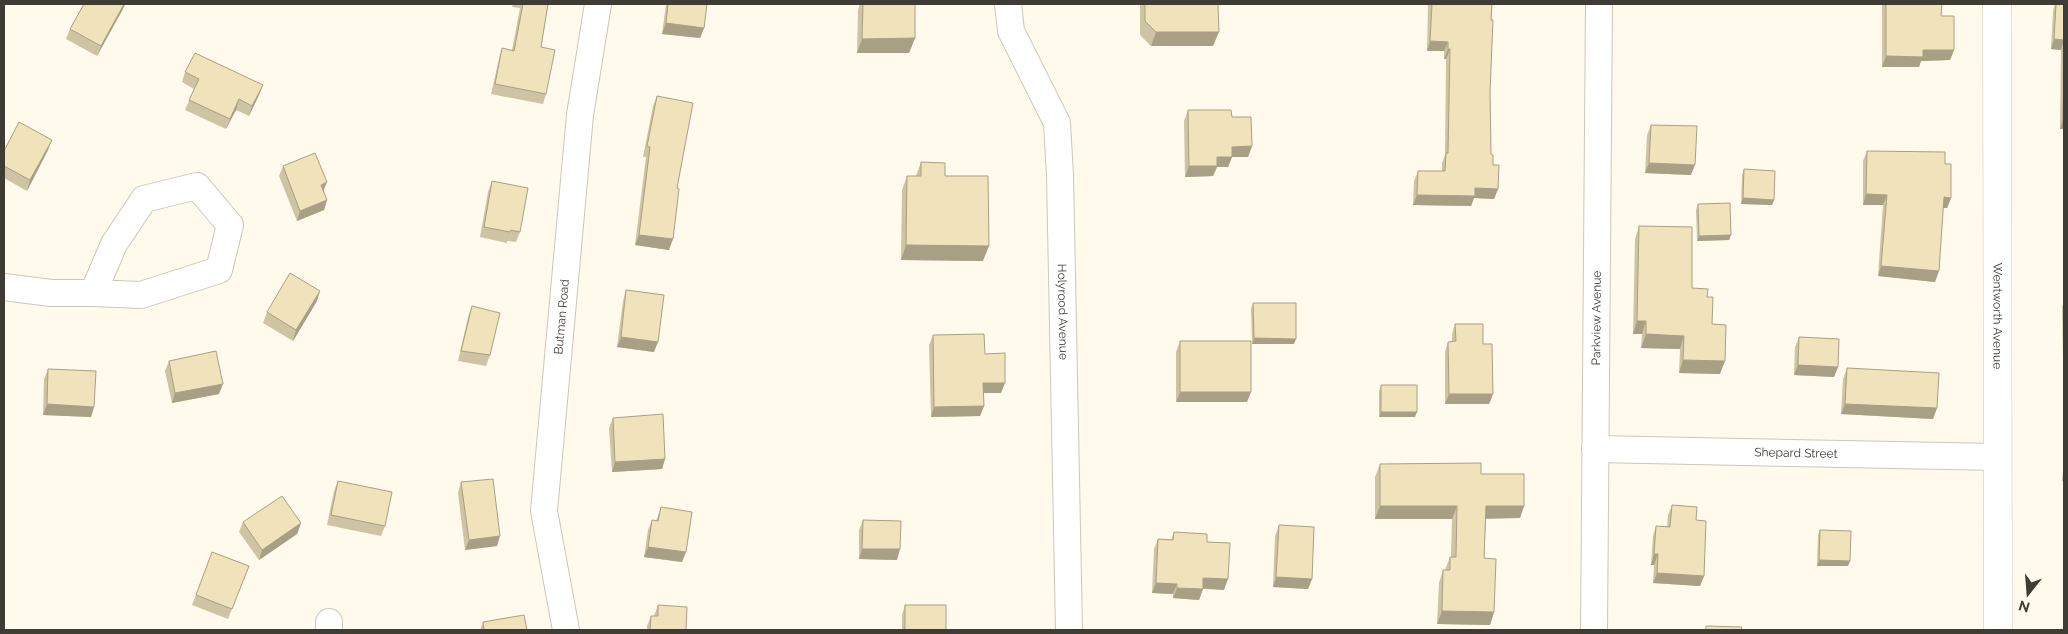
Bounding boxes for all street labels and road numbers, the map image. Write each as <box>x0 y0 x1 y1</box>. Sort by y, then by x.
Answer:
street label: Wentworth Avenue <box>1990 263 2005 369</box>
street label: Holyrood Avenue <box>1055 264 1071 360</box>
street label: Parkview Avenue <box>1589 271 1604 365</box>
street label: Butman Road <box>551 279 572 355</box>
street label: Shepard Street <box>1754 445 1838 461</box>

